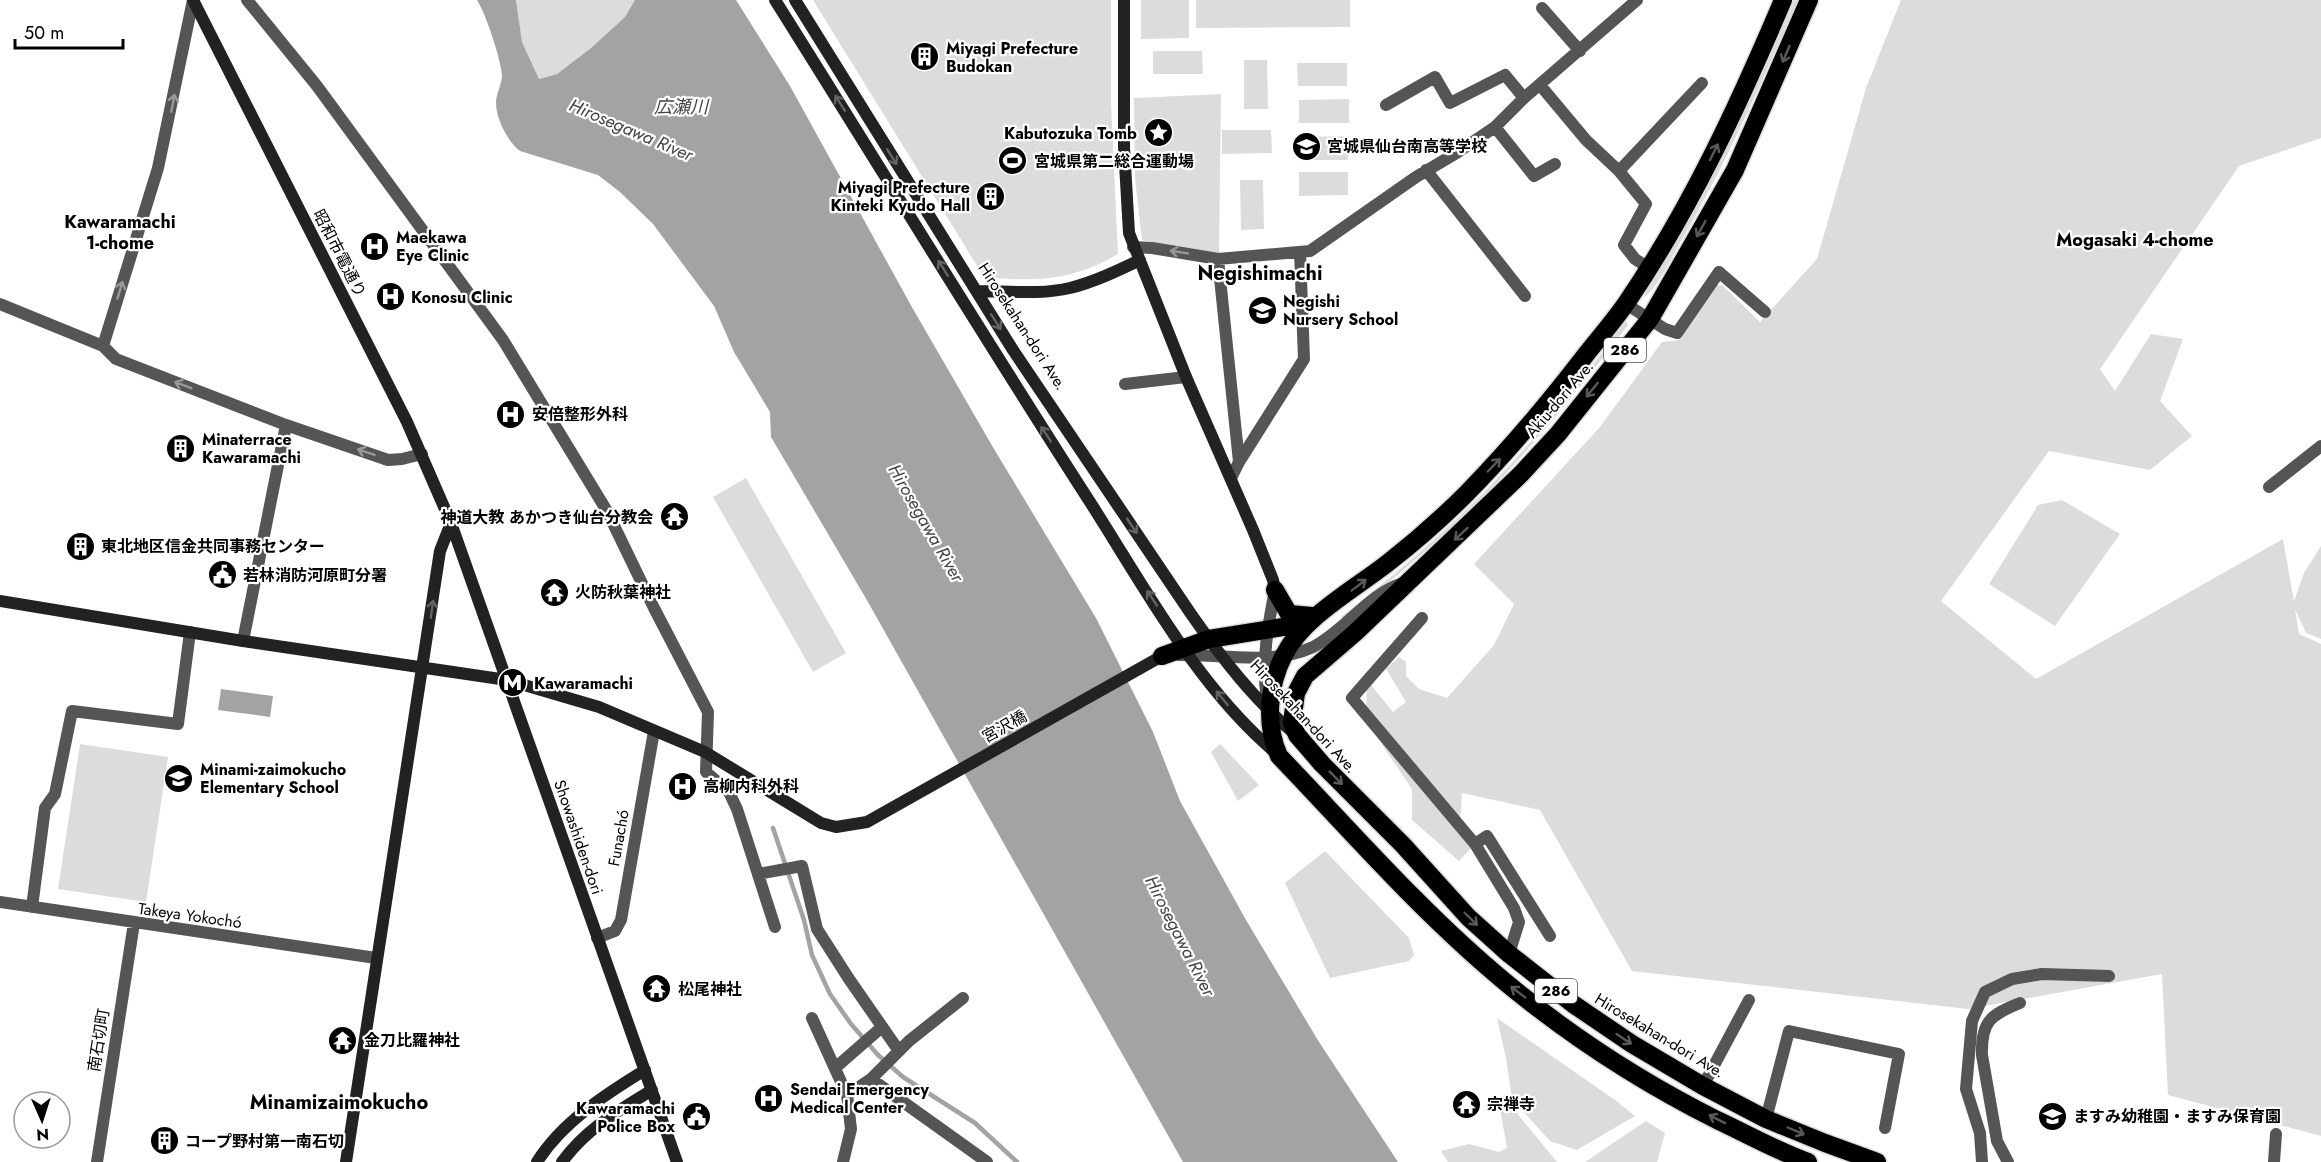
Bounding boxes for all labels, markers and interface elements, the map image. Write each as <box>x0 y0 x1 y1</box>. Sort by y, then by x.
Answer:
scale bar <box>15 12 123 50</box>
text: 50 m <box>24 20 64 46</box>
place label: Miyagi Prefecture Budokan <box>946 37 1078 78</box>
building icon: Miyagi Prefecture Budokan <box>909 41 941 73</box>
one-way arrow <box>1780 44 1791 63</box>
water label: Hirosegawa River <box>565 92 698 168</box>
one-way arrow <box>168 93 179 113</box>
water label: 広瀬川 <box>654 94 710 120</box>
one-way arrow <box>833 95 845 112</box>
place icon: Kabutozuka Tomb <box>1142 117 1174 149</box>
place label: Kabutozuka Tomb <box>1004 122 1137 145</box>
school or university icon: 宮城県仙台南高等学校 <box>1290 130 1322 162</box>
place label: 宮城県仙台南高等学校 <box>1327 135 1487 158</box>
one-way arrow <box>1708 143 1720 161</box>
sports icon: 宮城県第二総合運動場 <box>997 145 1029 177</box>
one-way arrow <box>886 148 899 165</box>
place label: 宮城県第二総合運動場 <box>1034 150 1194 173</box>
place label: Miyagi Prefecture Kinteki Kyudo Hall <box>831 176 970 217</box>
building icon: Miyagi Prefecture Kinteki Kyudo Hall <box>975 180 1007 212</box>
street label: 昭和市電通り <box>308 205 372 301</box>
district label: Kawaramachi 1-chome <box>64 209 176 256</box>
one-way arrow <box>1695 220 1707 237</box>
place label: Maekawa Eye Clinic <box>396 226 469 267</box>
district label: Mogasaki 4-chome <box>2056 227 2214 253</box>
hospital icon: Maekawa Eye Clinic <box>359 230 391 262</box>
one-way arrow <box>1170 247 1190 258</box>
street label: Hirosekahan-dori Ave. <box>973 258 1073 395</box>
district label: Negishimachi <box>1197 259 1323 288</box>
one-way arrow <box>937 260 949 277</box>
one-way arrow <box>115 281 126 300</box>
hospital icon: Konosu Clinic <box>374 281 406 313</box>
place label: Konosu Clinic <box>411 286 513 309</box>
place label: Negishi Nursery School <box>1283 290 1398 331</box>
school or university icon: Negishi Nursery School <box>1246 294 1278 326</box>
one-way arrow <box>990 313 1002 330</box>
road number: 286 <box>1604 338 1646 362</box>
street label: Akiu-dori Ave. <box>1520 356 1599 443</box>
one-way arrow <box>174 379 192 390</box>
one-way arrow <box>1586 382 1599 398</box>
hospital icon: 安倍整形外科 <box>495 398 527 430</box>
place label: 安倍整形外科 <box>532 403 628 426</box>
one-way arrow <box>1040 426 1052 443</box>
place label: Minaterrace Kawaramachi <box>202 428 301 469</box>
building icon: Minaterrace Kawaramachi <box>165 432 197 464</box>
one-way arrow <box>357 446 375 457</box>
one-way arrow <box>1487 457 1501 472</box>
water label: Hirosegawa River <box>882 459 971 588</box>
temple icon: 神道大教 あかつき仙台分教会 <box>658 501 690 533</box>
place label: 神道大教 あかつき仙台分教会 <box>440 506 653 529</box>
one-way arrow <box>1126 517 1138 534</box>
one-way arrow <box>1453 527 1468 541</box>
building icon: 東北地区信金共同事務センター <box>64 530 96 562</box>
place label: 東北地区信金共同事務センター <box>101 535 325 558</box>
public building icon: 若林消防河原町分署 <box>206 559 238 591</box>
place label: 若林消防河原町分署 <box>243 564 387 587</box>
temple icon: 火防秋葉神社 <box>538 576 570 608</box>
one-way arrow <box>1351 578 1367 591</box>
place label: 火防秋葉神社 <box>575 581 671 604</box>
one-way arrow <box>1146 590 1158 607</box>
one-way arrow <box>426 600 437 620</box>
street label: Hirosekahan-dori Ave. <box>1245 654 1363 778</box>
metro station icon: Kawaramachi <box>497 667 529 699</box>
place label: Kawaramachi <box>534 672 633 695</box>
one-way arrow <box>1215 691 1229 706</box>
street label: 宮沢橋 <box>978 705 1031 748</box>
place label: Minami-zaimokucho Elementary School <box>200 758 346 799</box>
school or university icon: Minami-zaimokucho Elementary School <box>163 762 195 794</box>
hospital icon: 高柳内科外科 <box>666 770 698 802</box>
one-way arrow <box>1329 771 1344 786</box>
place label: 高柳内科外科 <box>703 775 799 798</box>
street label: Showashiden-dori <box>548 777 609 898</box>
street label: Funachó <box>602 808 635 868</box>
water label: Hirosegawa River <box>1138 871 1222 1002</box>
street label: Takeya Yokochó <box>137 897 243 934</box>
one-way arrow <box>1463 912 1478 927</box>
temple icon: 松尾神社 <box>641 973 673 1005</box>
place label: 松尾神社 <box>678 978 742 1001</box>
road number: 286 <box>1535 979 1577 1003</box>
one-way arrow <box>1510 985 1526 998</box>
street label: Hirosekahan-dori Ave. <box>1590 987 1729 1083</box>
street label: 南石切町 <box>82 1007 115 1073</box>
temple icon: 金刀比羅神社 <box>327 1024 359 1056</box>
place label: 金刀比羅神社 <box>364 1029 460 1052</box>
one-way arrow <box>1615 1033 1632 1045</box>
place label: Sendai Emergency Medical Center <box>790 1078 929 1119</box>
hospital icon: Sendai Emergency Medical Center <box>753 1082 785 1114</box>
district label: Minamizaimokucho <box>250 1088 428 1117</box>
temple icon: 宗禅寺 <box>1450 1088 1482 1120</box>
north arrow <box>12 1090 72 1150</box>
place label: 宗禅寺 <box>1487 1093 1535 1116</box>
place label: Kawaramachi Police Box <box>576 1097 675 1138</box>
school or university icon: ますみ幼稚園・ますみ保育園 <box>2036 1100 2068 1132</box>
public building icon: Kawaramachi Police Box <box>680 1101 712 1133</box>
place label: ますみ幼稚園・ますみ保育園 <box>2073 1105 2281 1128</box>
one-way arrow <box>1708 1113 1726 1125</box>
text: N <box>36 1123 50 1146</box>
building icon: コープ野村第一南石切 <box>148 1125 180 1157</box>
one-way arrow <box>1786 1126 1805 1137</box>
place label: コープ野村第一南石切 <box>185 1130 344 1153</box>

